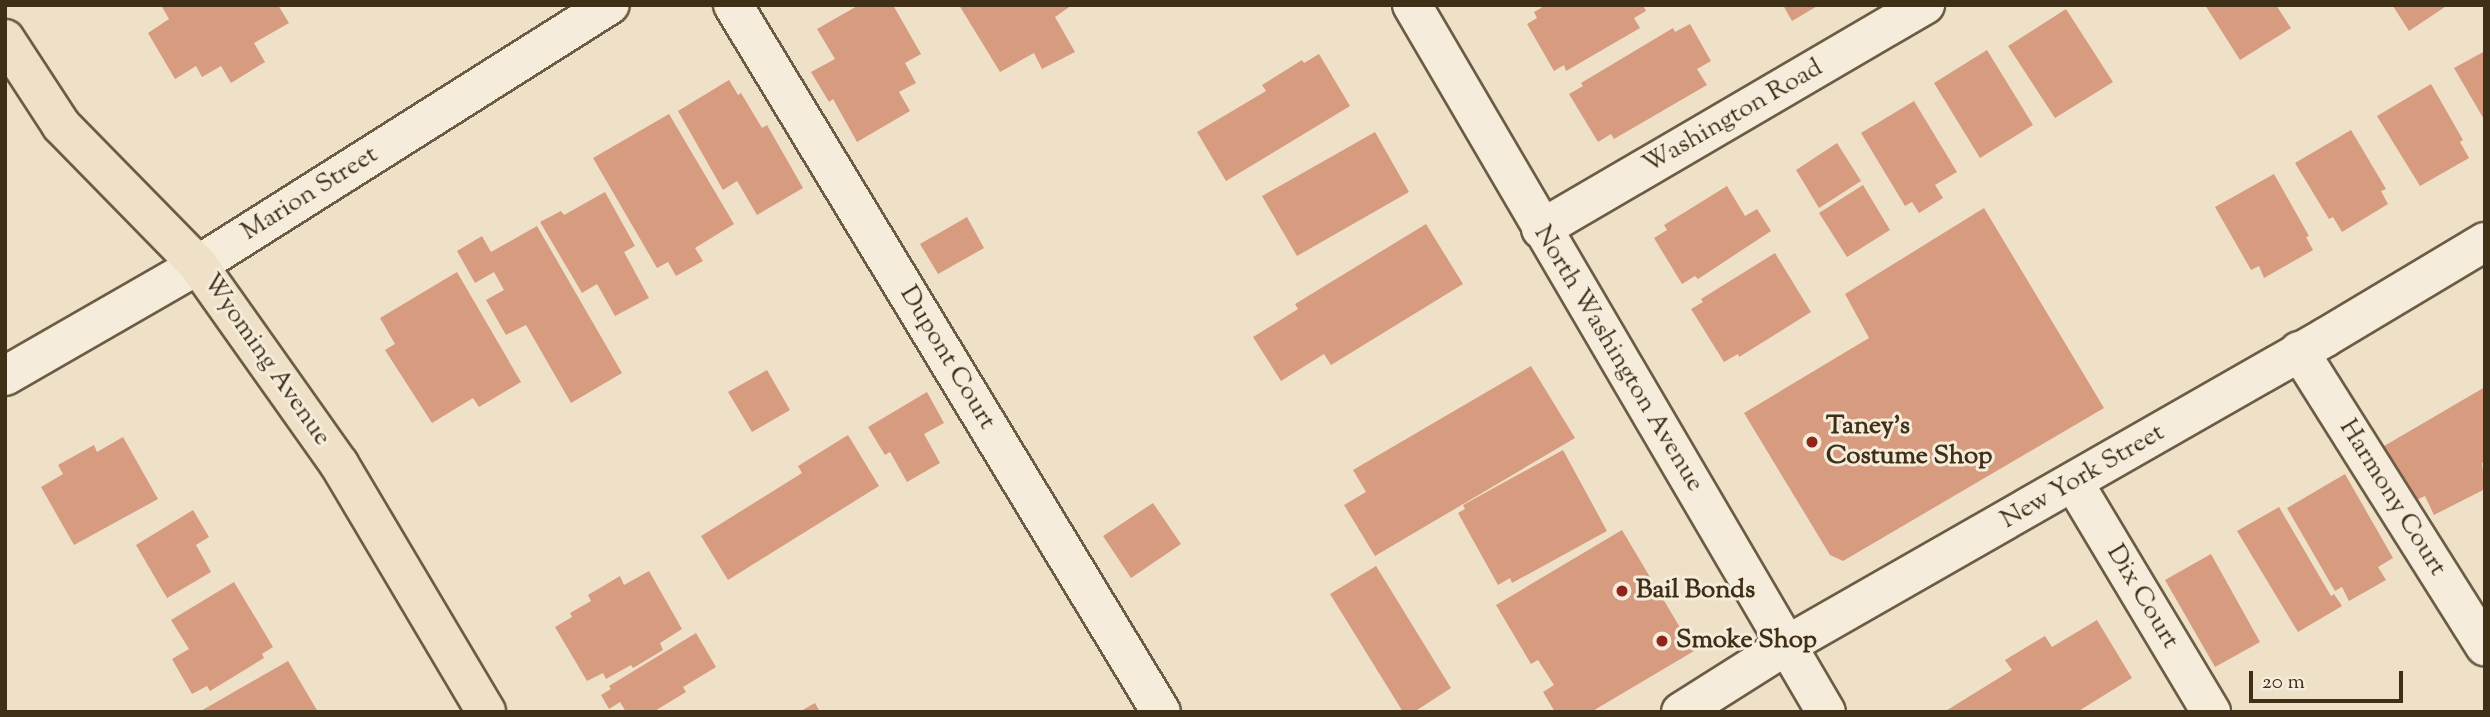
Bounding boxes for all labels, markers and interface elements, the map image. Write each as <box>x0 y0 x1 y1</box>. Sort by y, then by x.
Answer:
street label: Washington Road <box>1638 53 1828 181</box>
street label: Marion Street <box>236 140 384 248</box>
street label: North Washington Avenue <box>1526 220 1710 498</box>
street label: Wyoming Avenue <box>195 268 337 452</box>
street label: Dupont Court <box>892 281 1002 435</box>
place label: Taney's Costume Shop <box>1826 411 1992 472</box>
street label: Harmony Court <box>2331 414 2453 582</box>
street label: New York Street <box>1996 418 2170 536</box>
marker: Taney's Costume Shop <box>1804 434 1820 450</box>
street label: Dix Court <box>2099 539 2185 655</box>
place label: Bail Bonds <box>1636 575 1755 607</box>
marker: Bail Bonds <box>1614 583 1630 599</box>
place label: Smoke Shop <box>1676 625 1817 657</box>
marker: Smoke Shop <box>1654 633 1670 649</box>
scale bar <box>2252 658 2406 702</box>
text: 20 m <box>2262 668 2305 698</box>

